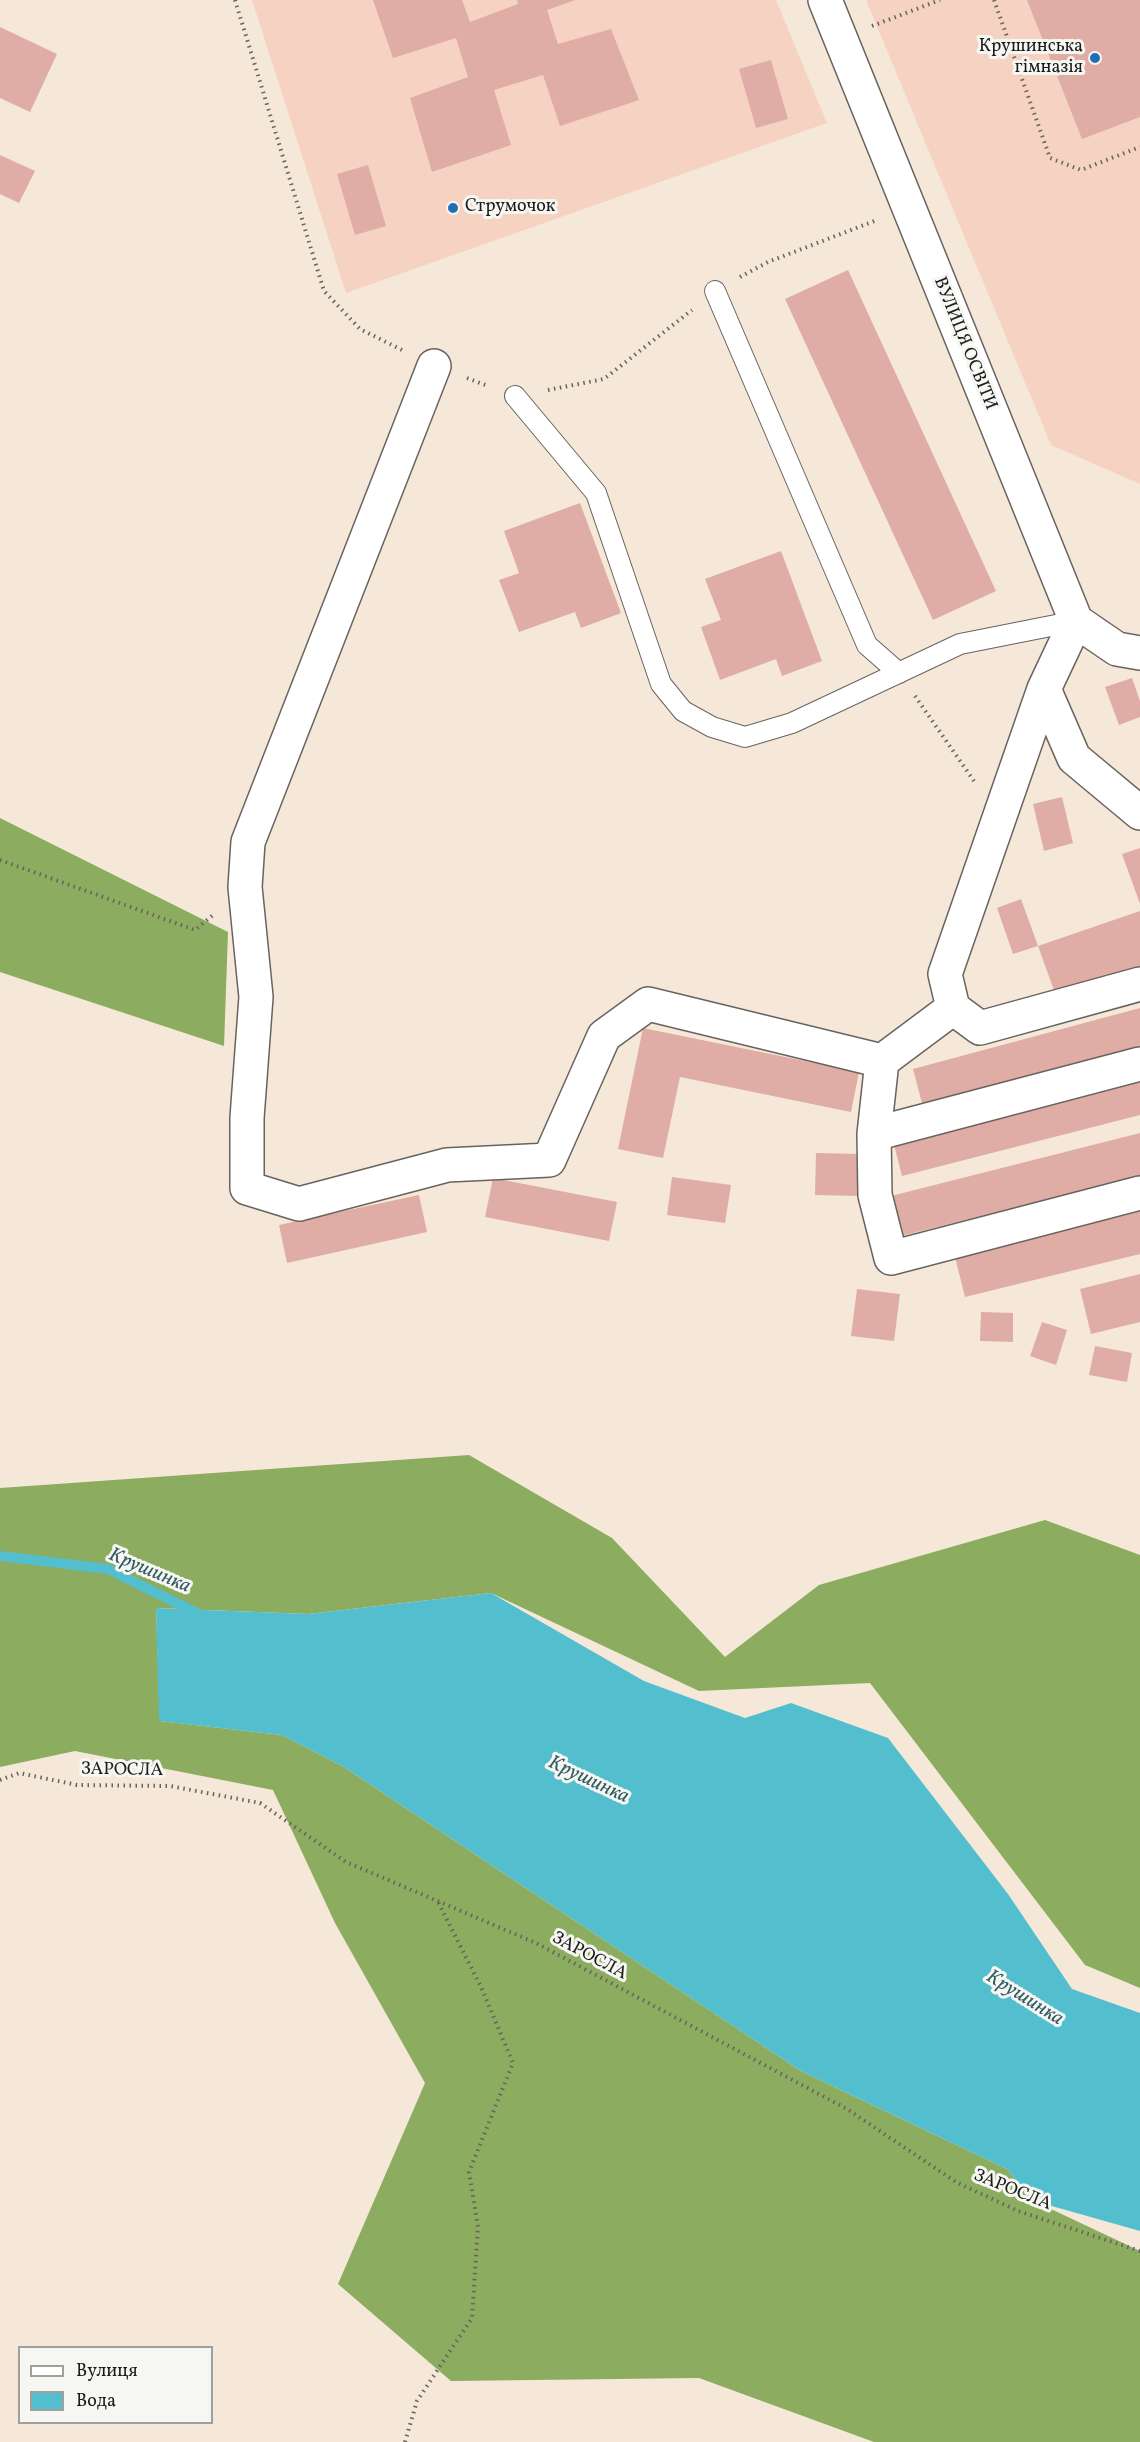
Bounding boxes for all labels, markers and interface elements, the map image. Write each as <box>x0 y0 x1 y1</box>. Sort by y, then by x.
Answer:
place label: Крушинська гімназія <box>979 37 1083 80</box>
marker: Крушинська гімназія <box>1088 51 1102 65</box>
place label: Струмочок <box>465 197 555 219</box>
marker: Струмочок <box>446 201 460 215</box>
street label: ВУЛИЦЯ ОСВІТИ <box>927 274 1001 414</box>
water label: Крушинка <box>104 1544 194 1600</box>
water label: Крушинка <box>544 1752 632 1810</box>
street label: ЗАРОСЛА <box>81 1759 163 1783</box>
street label: ЗАРОСЛА <box>548 1928 630 1986</box>
water label: Крушинка <box>981 1966 1067 2032</box>
street label: ЗАРОСЛА <box>970 2166 1054 2216</box>
legend <box>18 2346 213 2424</box>
text: Вулиця <box>76 2359 138 2384</box>
text: Вода <box>76 2389 116 2414</box>

